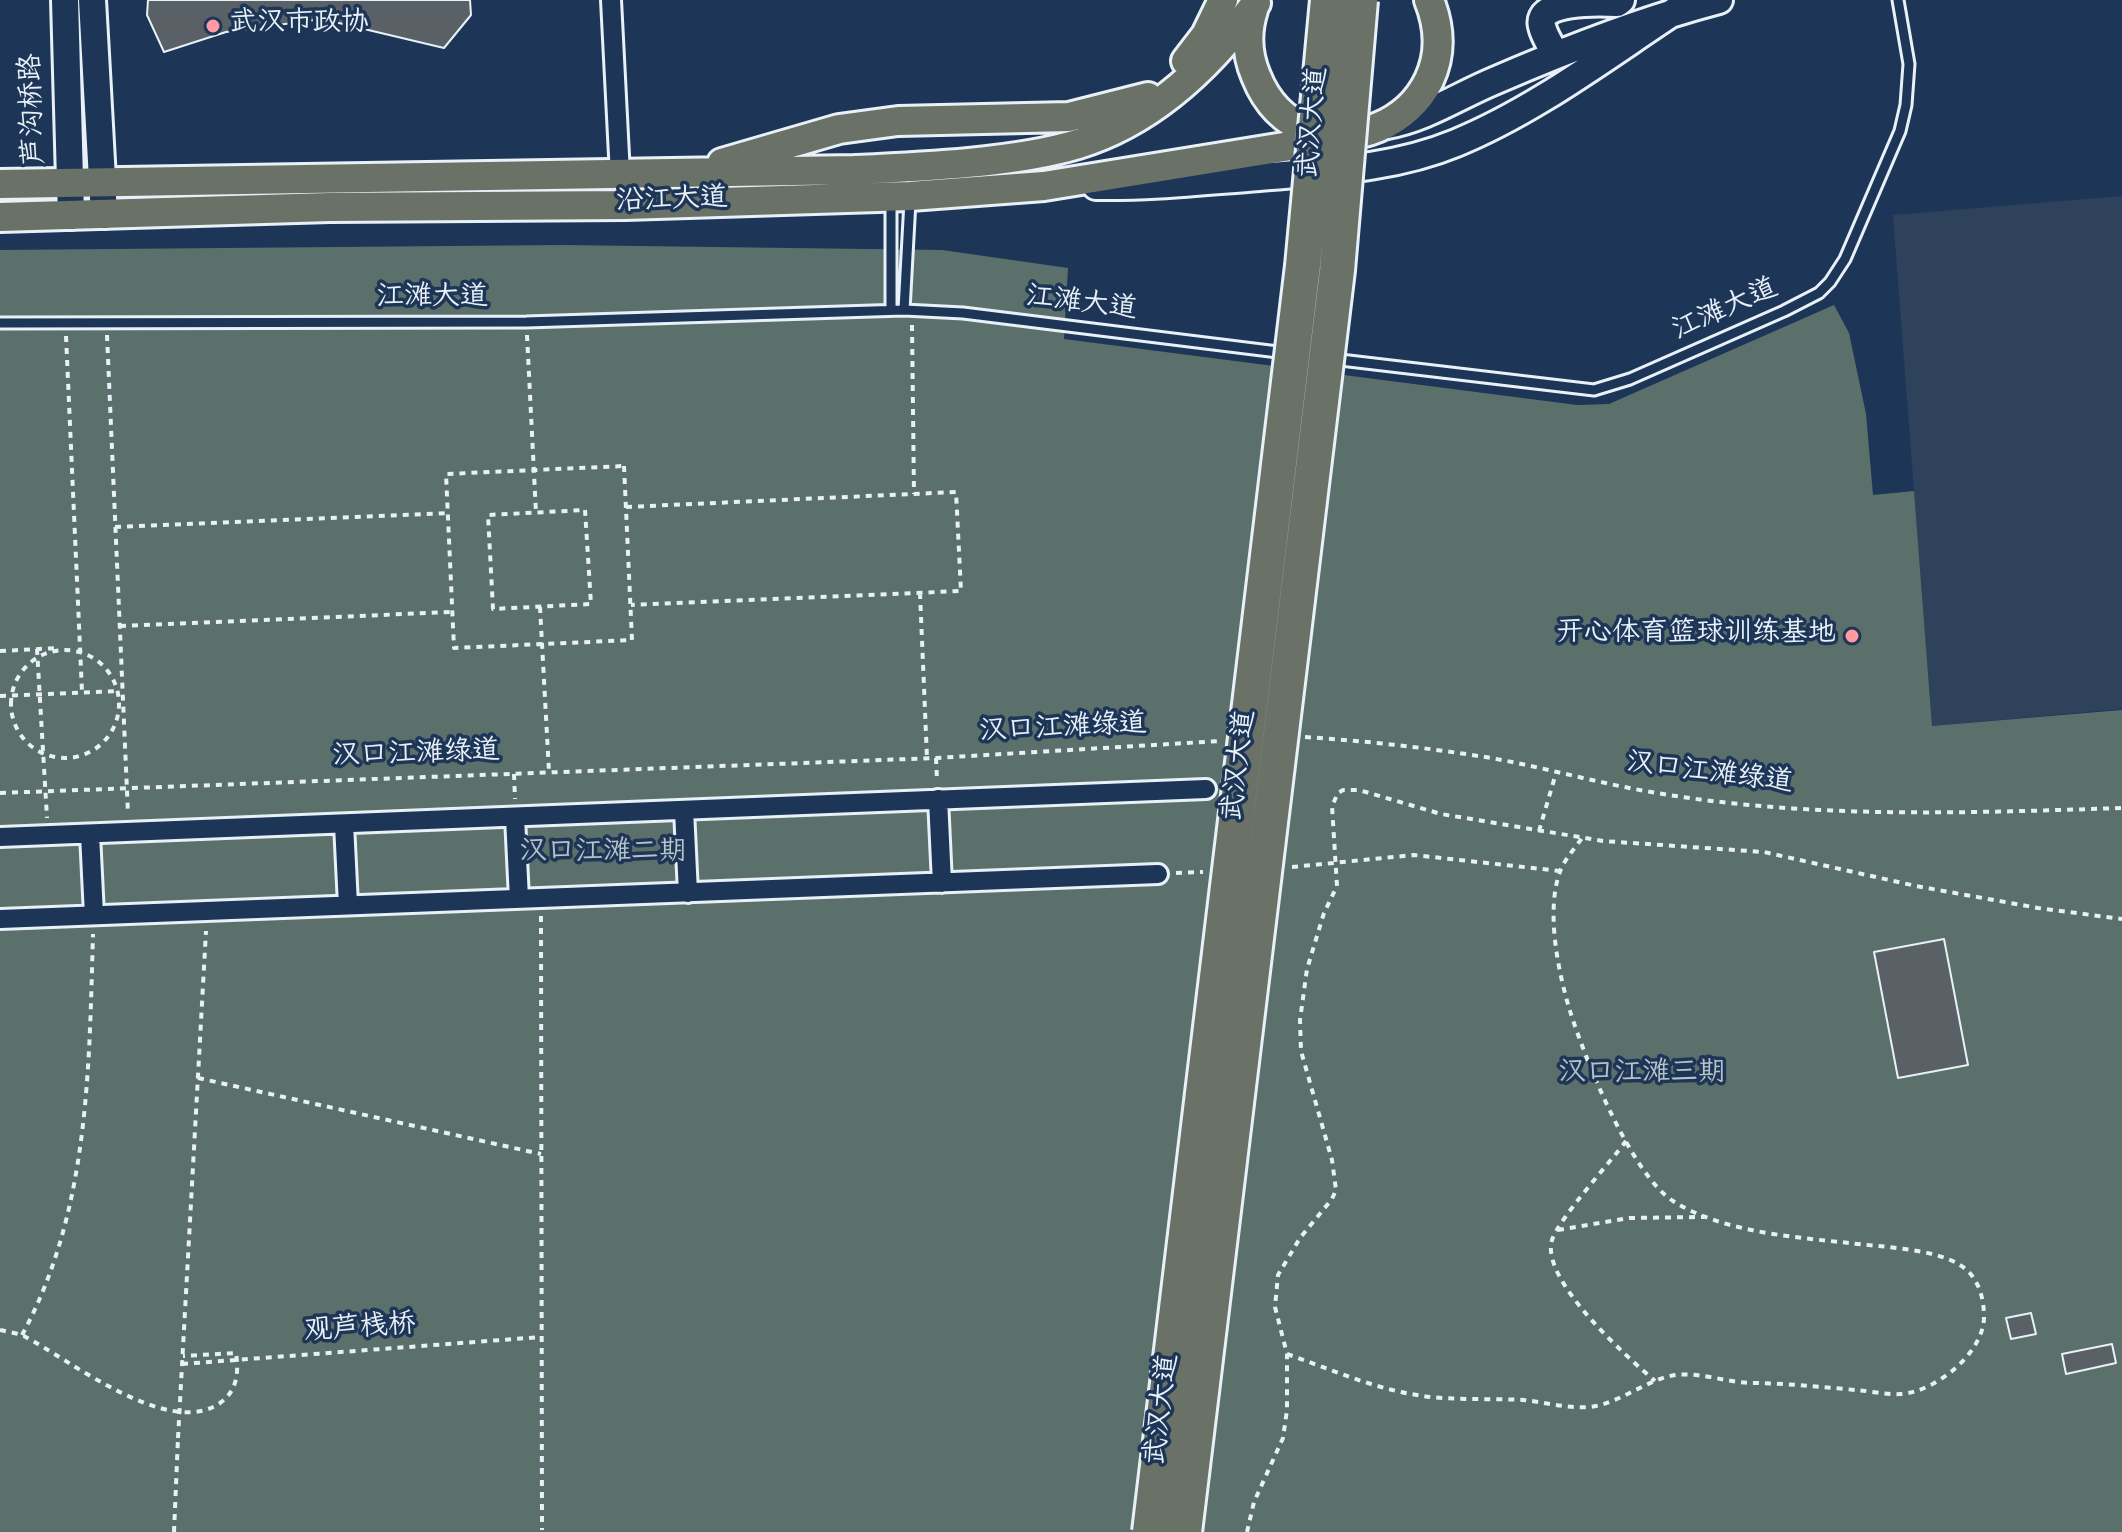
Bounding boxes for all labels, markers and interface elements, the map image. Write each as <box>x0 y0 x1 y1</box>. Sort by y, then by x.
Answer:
place label: 武汉市政协 <box>229 9 369 43</box>
marker: 武汉市政协 <box>204 17 222 35</box>
street label: 芦沟桥路 <box>17 52 55 166</box>
street label: 武汉大道 <box>1294 66 1338 180</box>
street label: 沿江大道 <box>615 184 729 222</box>
street label: 江滩大道 <box>1668 274 1784 350</box>
street label: 江滩大道 <box>376 283 488 317</box>
street label: 江滩大道 <box>1023 283 1139 329</box>
place label: 开心体育篮球训练基地 <box>1556 619 1836 653</box>
marker: 开心体育篮球训练基地 <box>1843 627 1861 645</box>
street label: 武汉大道 <box>1219 708 1265 824</box>
street label: 汉口江滩绿道 <box>978 710 1148 752</box>
street label: 汉口江滩绿道 <box>331 737 501 777</box>
street label: 汉口江滩绿道 <box>1624 749 1794 803</box>
park label: 汉口江滩二期 <box>519 838 687 872</box>
park label: 汉口江滩三期 <box>1558 1059 1726 1093</box>
street label: 观芦栈桥 <box>303 1310 417 1352</box>
street label: 武汉大道 <box>1142 1352 1188 1468</box>

